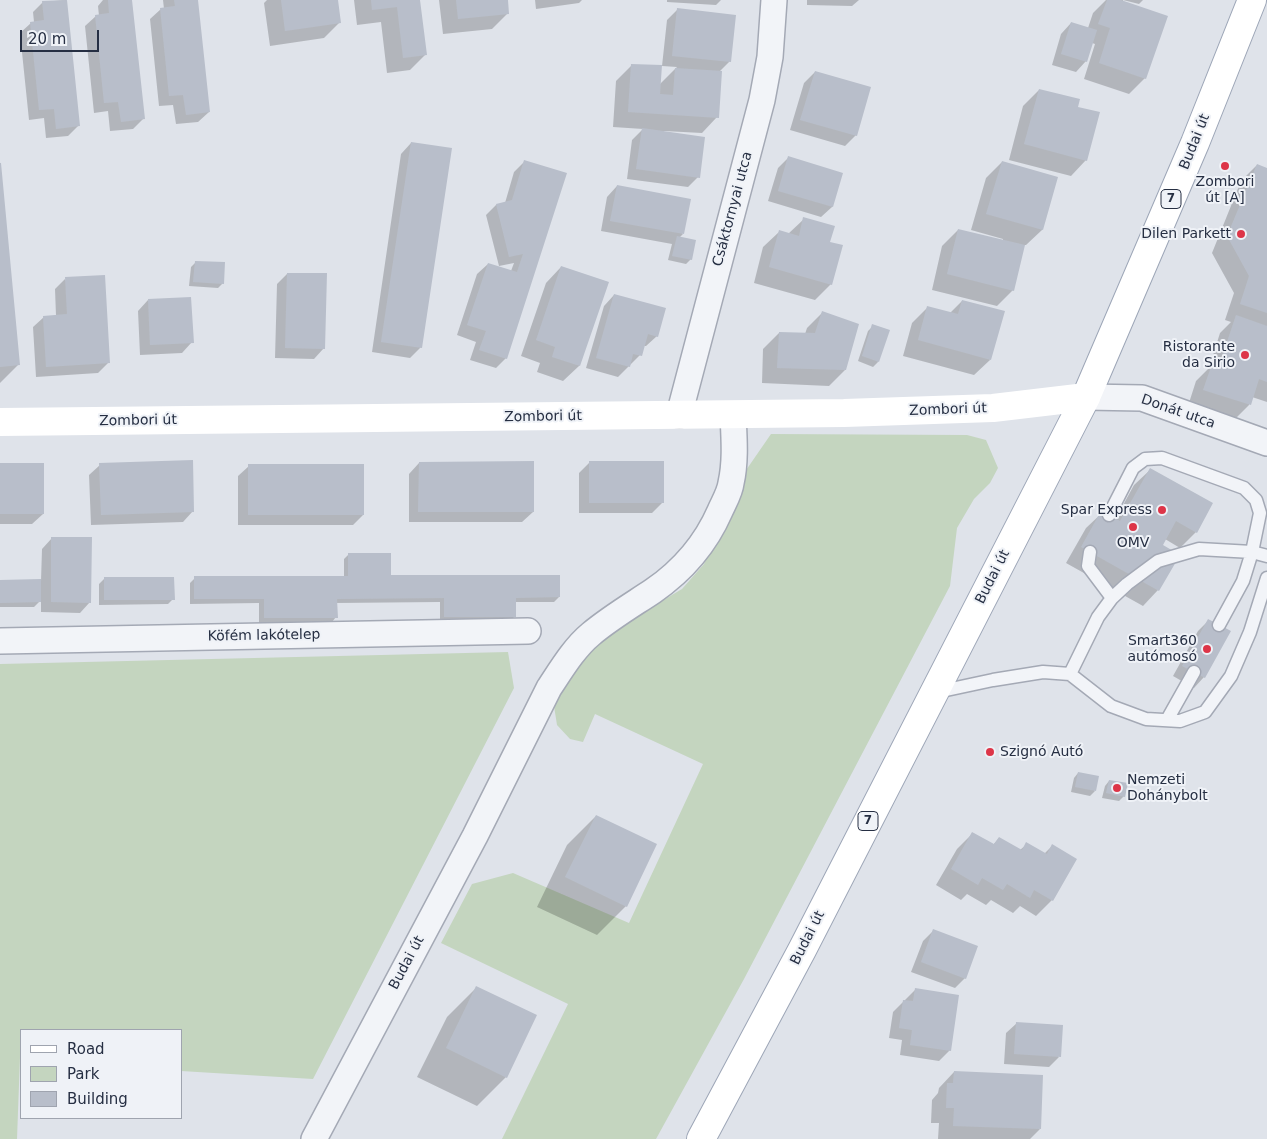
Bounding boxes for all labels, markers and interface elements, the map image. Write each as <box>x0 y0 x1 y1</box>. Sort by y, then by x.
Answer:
scale bar <box>22 20 101 52</box>
text: 20 m <box>28 30 66 48</box>
street label: Budai út <box>1176 112 1214 172</box>
street label: Csáktornyai utca <box>710 150 756 268</box>
marker: Zombori út [A] <box>1219 160 1231 172</box>
place label: Zombori út [A] <box>1196 174 1254 206</box>
road number: 7 <box>1161 190 1181 208</box>
place label: Dilen Parkett <box>1141 226 1231 242</box>
marker: Dilen Parkett <box>1235 228 1247 240</box>
place label: Ristorante da Sirio <box>1163 339 1235 372</box>
marker: Ristorante da Sirio <box>1239 349 1251 361</box>
street label: Donát utca <box>1139 391 1217 433</box>
street label: Zombori út <box>909 400 987 420</box>
street label: Zombori út <box>504 408 582 426</box>
street label: Zombori út <box>99 412 177 430</box>
place label: Spar Express <box>1061 502 1152 518</box>
marker: Spar Express <box>1156 504 1168 516</box>
marker: OMV <box>1127 521 1139 533</box>
place label: OMV <box>1117 535 1149 551</box>
street label: Budai út <box>972 547 1014 607</box>
street label: Köfém lakótelep <box>207 627 321 645</box>
place label: Smart360 autómosó <box>1127 633 1197 666</box>
marker: Smart360 autómosó <box>1201 643 1213 655</box>
place label: Szignó Autó <box>1000 744 1083 760</box>
marker: Szignó Autó <box>984 746 996 758</box>
place label: Nemzeti Dohánybolt <box>1127 772 1208 804</box>
marker: Nemzeti Dohánybolt <box>1111 782 1123 794</box>
road number: 7 <box>858 811 878 830</box>
street label: Budai út <box>787 908 829 968</box>
street label: Budai út <box>386 933 428 993</box>
legend <box>20 1029 182 1119</box>
text: Road <box>67 1040 105 1058</box>
text: Park <box>67 1065 99 1083</box>
text: Building <box>67 1090 128 1108</box>

